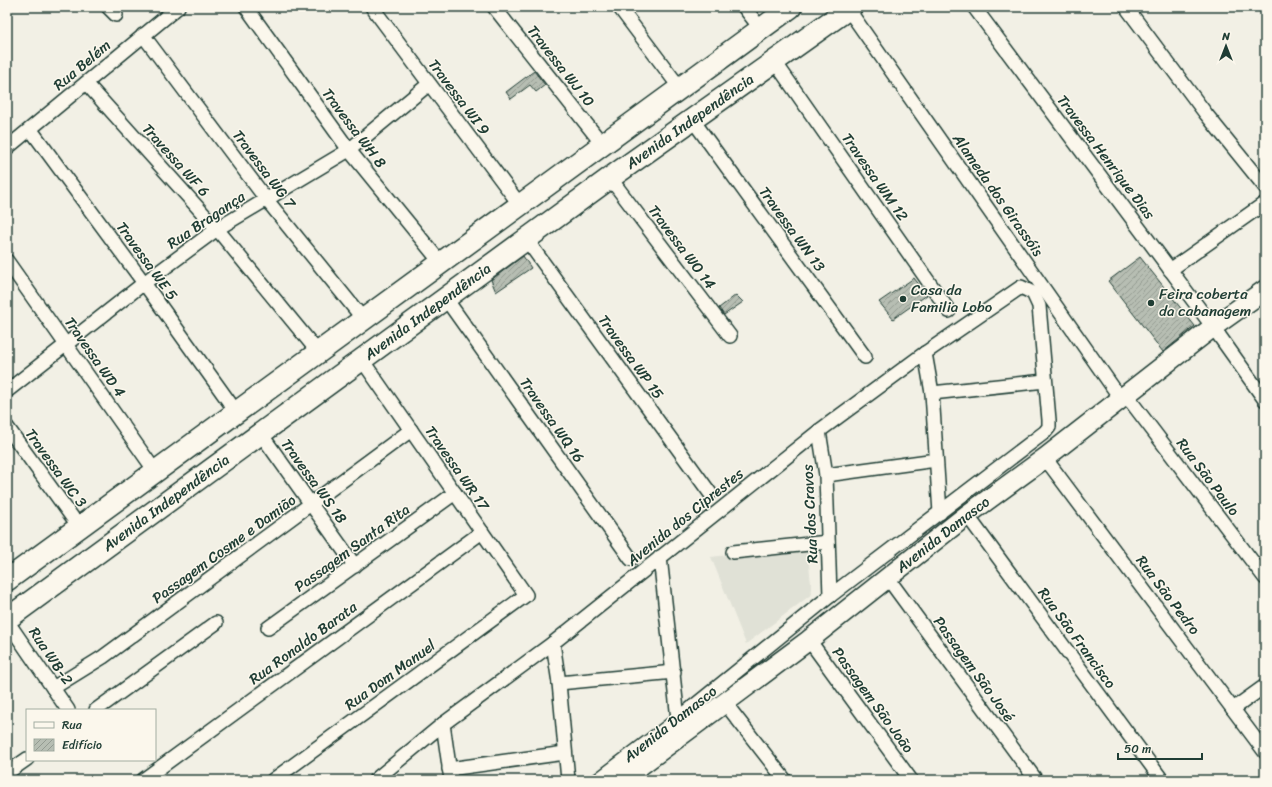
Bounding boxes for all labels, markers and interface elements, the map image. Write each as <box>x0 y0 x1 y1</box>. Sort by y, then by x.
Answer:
street label: Travessa WJ 10 <box>521 19 601 113</box>
north arrow <box>1206 26 1246 66</box>
text: N <box>1221 27 1230 46</box>
street label: Rua Belém <box>47 33 117 97</box>
street label: Travessa WI 9 <box>421 53 497 141</box>
street label: Avenida Independência <box>619 66 760 177</box>
street label: Travessa WH 8 <box>315 82 393 174</box>
street label: Travessa Henrique Dias <box>1050 89 1162 225</box>
street label: Travessa WF 6 <box>136 117 216 203</box>
street label: Travessa WG 7 <box>226 124 303 215</box>
street label: Travessa WM 12 <box>835 127 915 227</box>
street label: Alameda dos Girassóis <box>945 127 1051 263</box>
street label: Travessa WN 13 <box>752 181 832 277</box>
street label: Rua Bragança <box>161 184 251 256</box>
street label: Travessa WO 14 <box>641 199 723 295</box>
street label: Travessa WE 5 <box>109 216 185 306</box>
street label: Avenida Independência <box>358 256 497 368</box>
place label: Casa da Familia Lobo <box>911 277 993 320</box>
place label: Feira coberta da cabanagem <box>1159 281 1251 324</box>
marker: Casa da Familia Lobo <box>898 294 908 304</box>
marker: Feira coberta da cabanagem <box>1146 298 1156 308</box>
street label: Travessa WP 15 <box>591 309 671 405</box>
street label: Travessa WD 4 <box>57 311 133 403</box>
street label: Travessa WQ 16 <box>513 372 591 468</box>
street label: Travessa WR 17 <box>418 420 497 517</box>
street label: Travessa WC 3 <box>18 423 94 513</box>
street label: Rua São Paulo <box>1170 432 1247 522</box>
street label: Travessa WS 18 <box>274 433 354 529</box>
street label: Avenida Independência <box>96 447 236 559</box>
street label: Avenida dos Ciprestes <box>620 461 750 573</box>
street label: Rua dos Cravos <box>794 464 826 564</box>
street label: Passagem Cosme e Damião <box>146 487 302 610</box>
street label: Avenida Damasco <box>889 489 996 580</box>
street label: Passagem Santa Rita <box>289 497 416 599</box>
street label: Rua São Pedro <box>1129 549 1207 641</box>
street label: Rua São Francisco <box>1031 582 1123 695</box>
street label: Rua Ronaldo Barata <box>243 594 363 691</box>
street label: Passagem São José <box>926 610 1022 728</box>
street label: Rua WB-2 <box>22 622 80 691</box>
street label: Rua Dom Manuel <box>339 632 442 717</box>
street label: Passagem São João <box>825 641 921 759</box>
street label: Avenida Damasco <box>617 678 723 770</box>
legend <box>26 709 156 761</box>
text: Rua <box>62 714 83 736</box>
text: Edifício <box>62 734 102 756</box>
scale bar <box>1118 735 1202 761</box>
text: 50 m <box>1124 738 1151 760</box>

